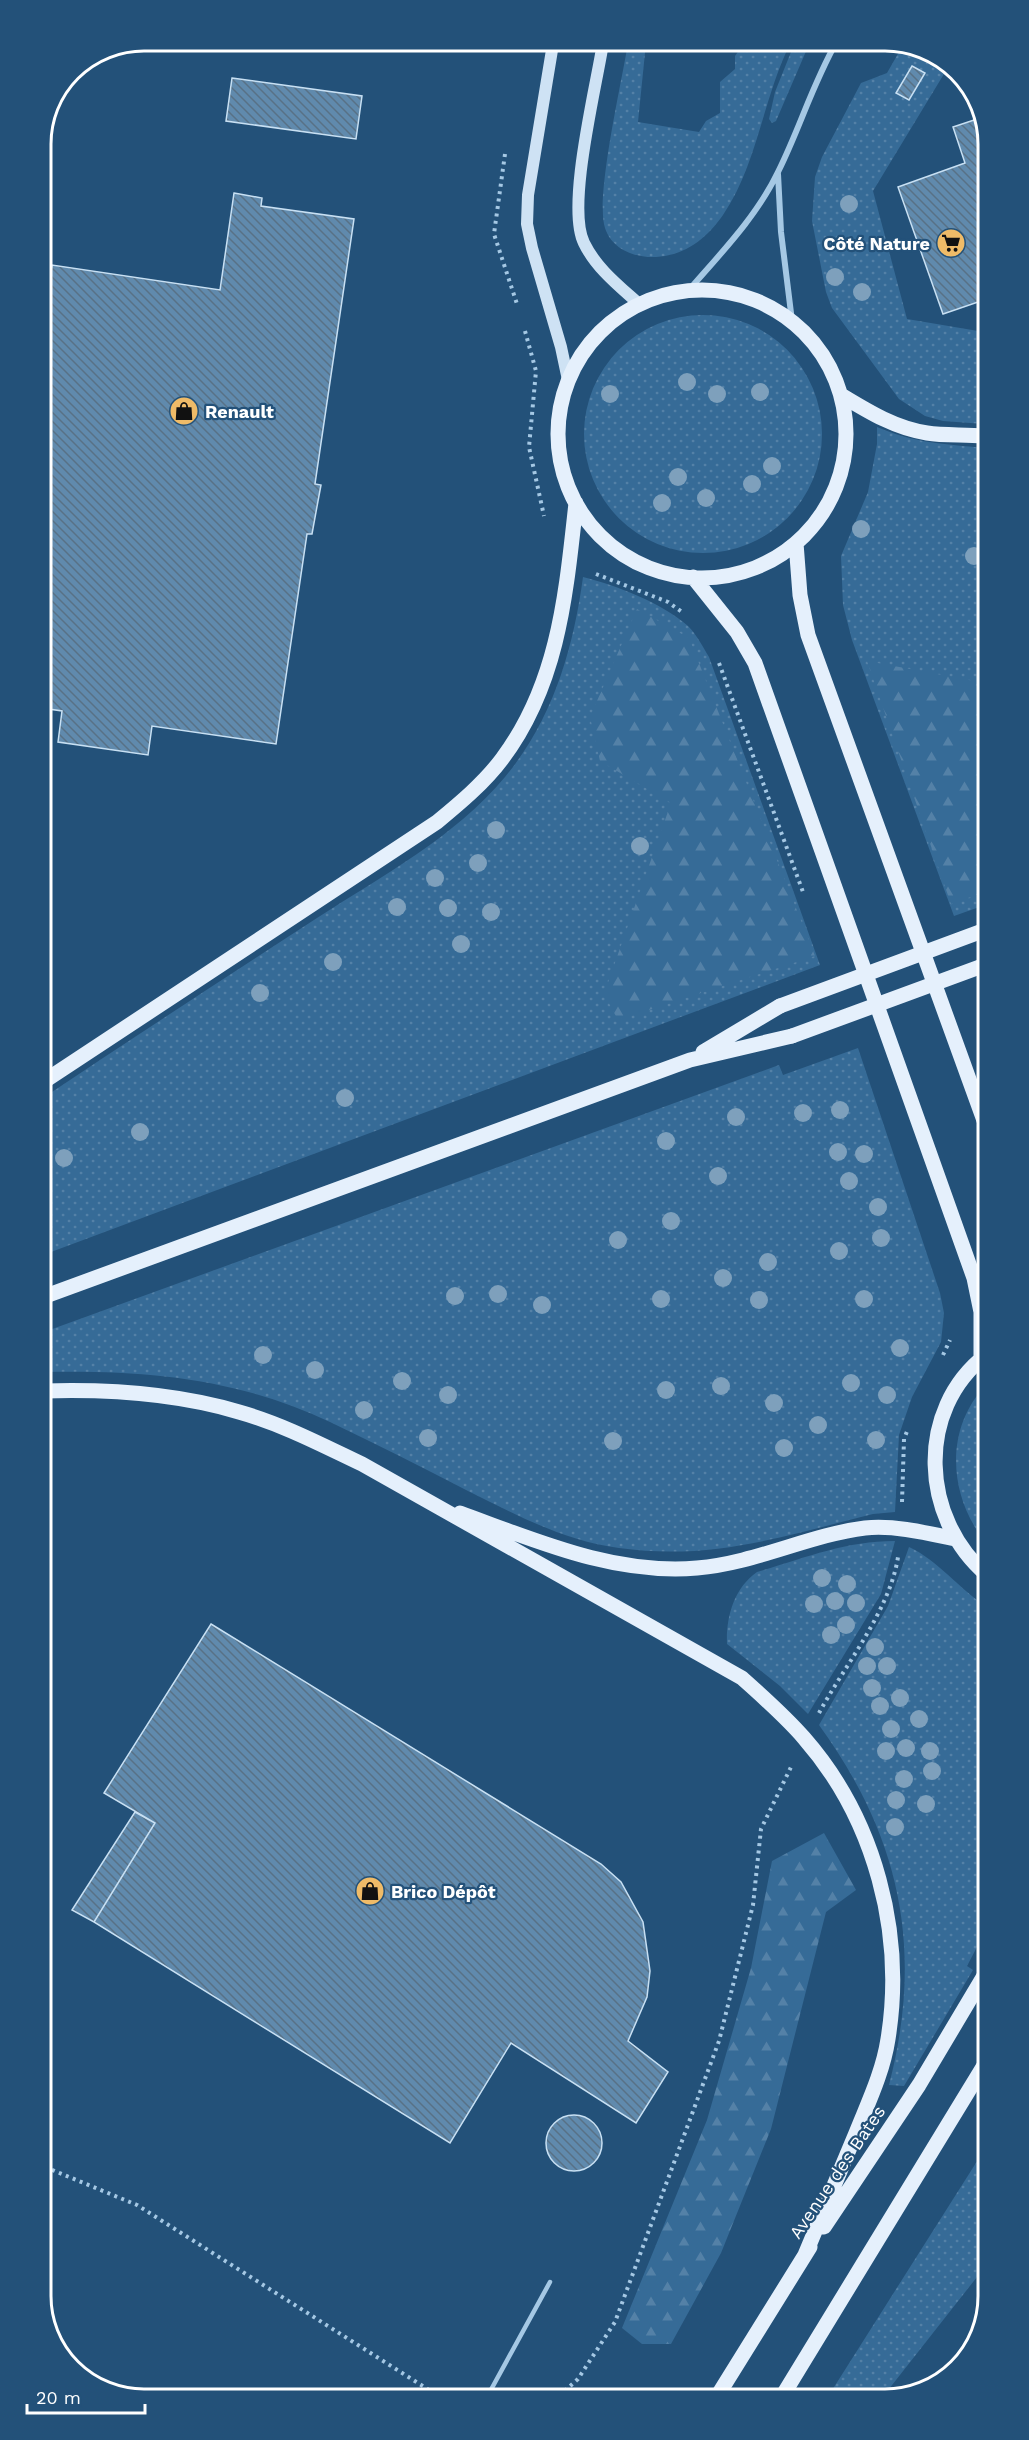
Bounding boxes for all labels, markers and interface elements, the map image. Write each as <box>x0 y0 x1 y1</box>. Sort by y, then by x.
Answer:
supermarket icon: Côté Nature <box>935 227 967 259</box>
place label: Côté Nature <box>823 233 930 254</box>
shop icon: Renault <box>168 395 200 427</box>
place label: Renault <box>205 401 274 422</box>
shop icon: Brico Dépôt <box>354 1875 386 1907</box>
place label: Brico Dépôt <box>391 1881 496 1902</box>
street label: Avenue des Bates <box>785 2101 889 2243</box>
scale bar <box>27 2377 146 2415</box>
text: 20 m <box>36 2387 81 2408</box>

